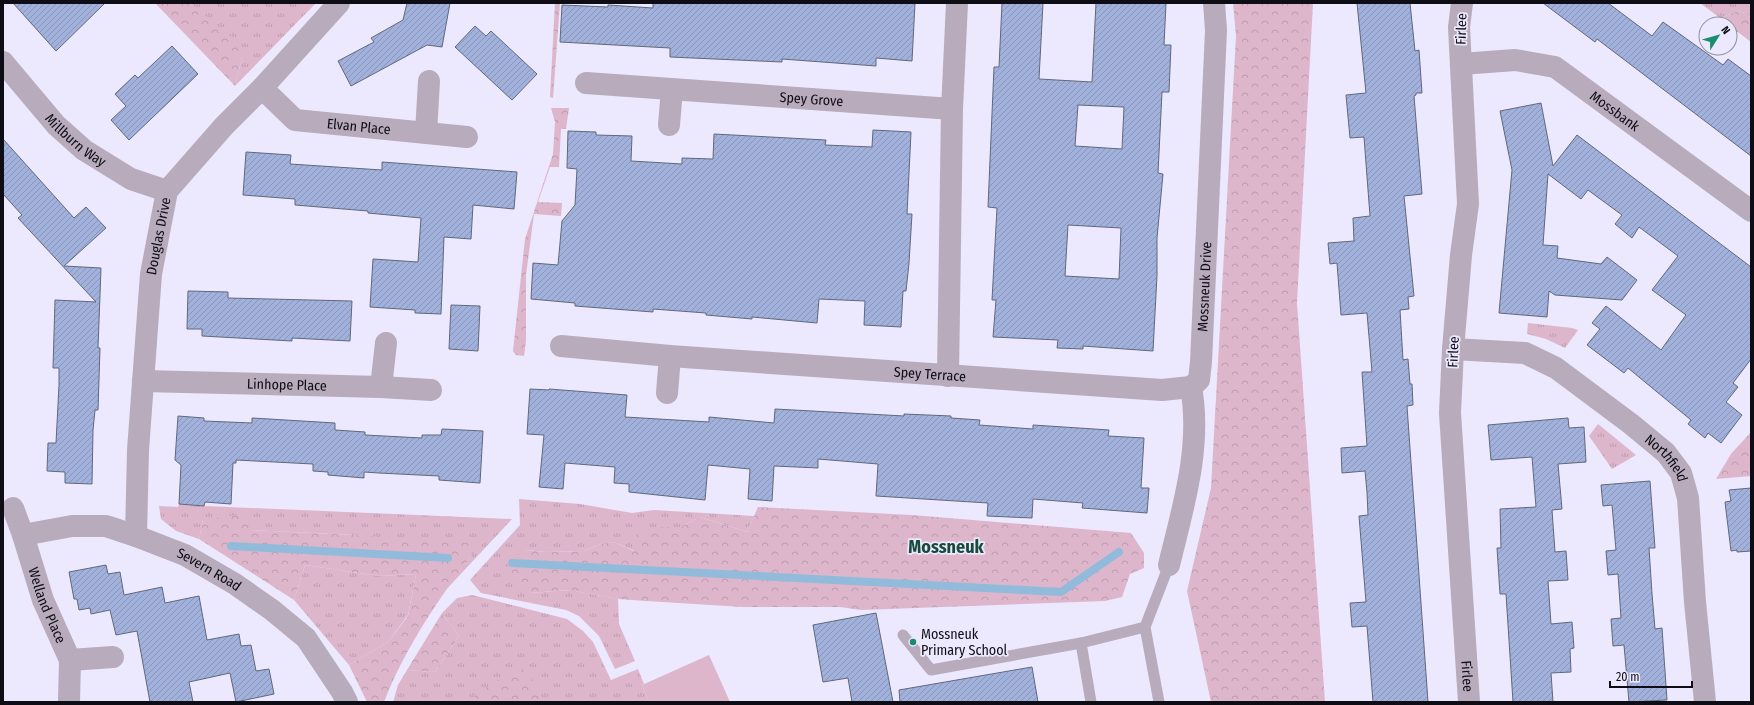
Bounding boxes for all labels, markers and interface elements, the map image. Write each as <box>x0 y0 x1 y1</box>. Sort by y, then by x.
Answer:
street label: Firlee <box>1452 13 1471 45</box>
north arrow <box>1698 16 1738 56</box>
text: N <box>1718 24 1733 37</box>
street label: Mossbank <box>1586 88 1643 135</box>
street label: Spey Grove <box>779 89 844 110</box>
street label: Millburn Way <box>41 110 109 171</box>
street label: Elvan Place <box>326 115 391 138</box>
street label: Douglas Drive <box>143 196 175 277</box>
street label: Mossneuk Drive <box>1194 241 1215 332</box>
street label: Firlee <box>1444 336 1463 368</box>
street label: Spey Terrace <box>893 363 967 385</box>
street label: Linhope Place <box>247 376 327 395</box>
street label: Northfield <box>1641 431 1691 484</box>
district label: Mossneuk <box>908 536 984 558</box>
street label: Severn Road <box>174 545 245 595</box>
street label: Welland Place <box>24 565 69 646</box>
place label: Mossneuk Primary School <box>921 626 1008 659</box>
marker: Mossneuk Primary School <box>908 637 918 647</box>
street label: Firlee <box>1457 660 1476 693</box>
scale bar <box>1610 663 1692 689</box>
text: 20 m <box>1616 670 1640 684</box>

